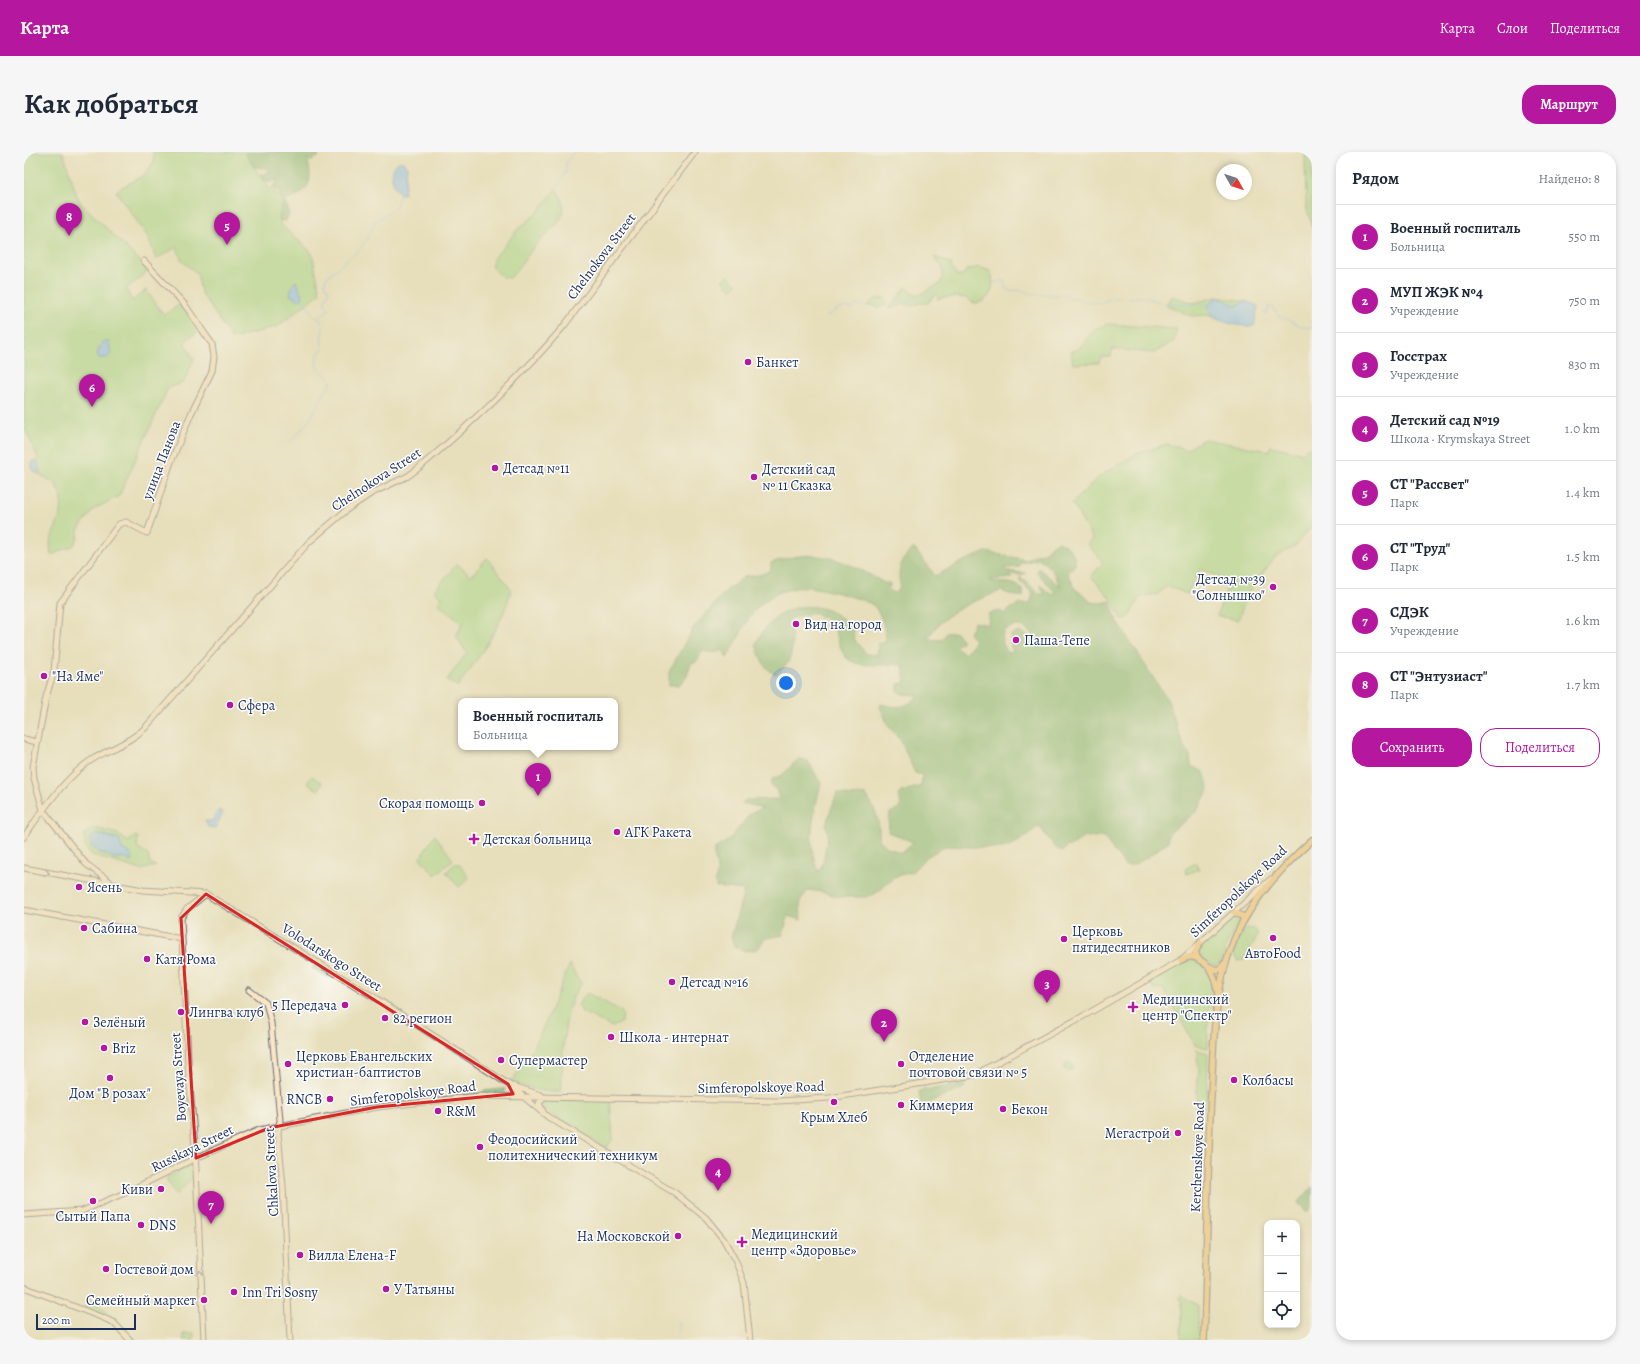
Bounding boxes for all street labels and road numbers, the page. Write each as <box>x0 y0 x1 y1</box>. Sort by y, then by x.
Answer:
street label: Chelnokova Street <box>563 209 640 303</box>
street label: улица Панова <box>137 418 185 503</box>
street label: Chelnokova Street <box>328 443 425 516</box>
street label: Simferopolskoye Road <box>1186 841 1292 942</box>
street label: Volodarskogo Street <box>277 918 386 996</box>
street label: Boyevaya Street <box>166 1031 191 1122</box>
street label: Simferopolskoye Road <box>349 1076 478 1111</box>
street label: Simferopolskoye Road <box>697 1077 825 1098</box>
street label: Kerchenskoye Road <box>1186 1101 1209 1213</box>
street label: Russkaya Street <box>148 1120 237 1177</box>
street label: Chkalova Street <box>260 1126 283 1217</box>

